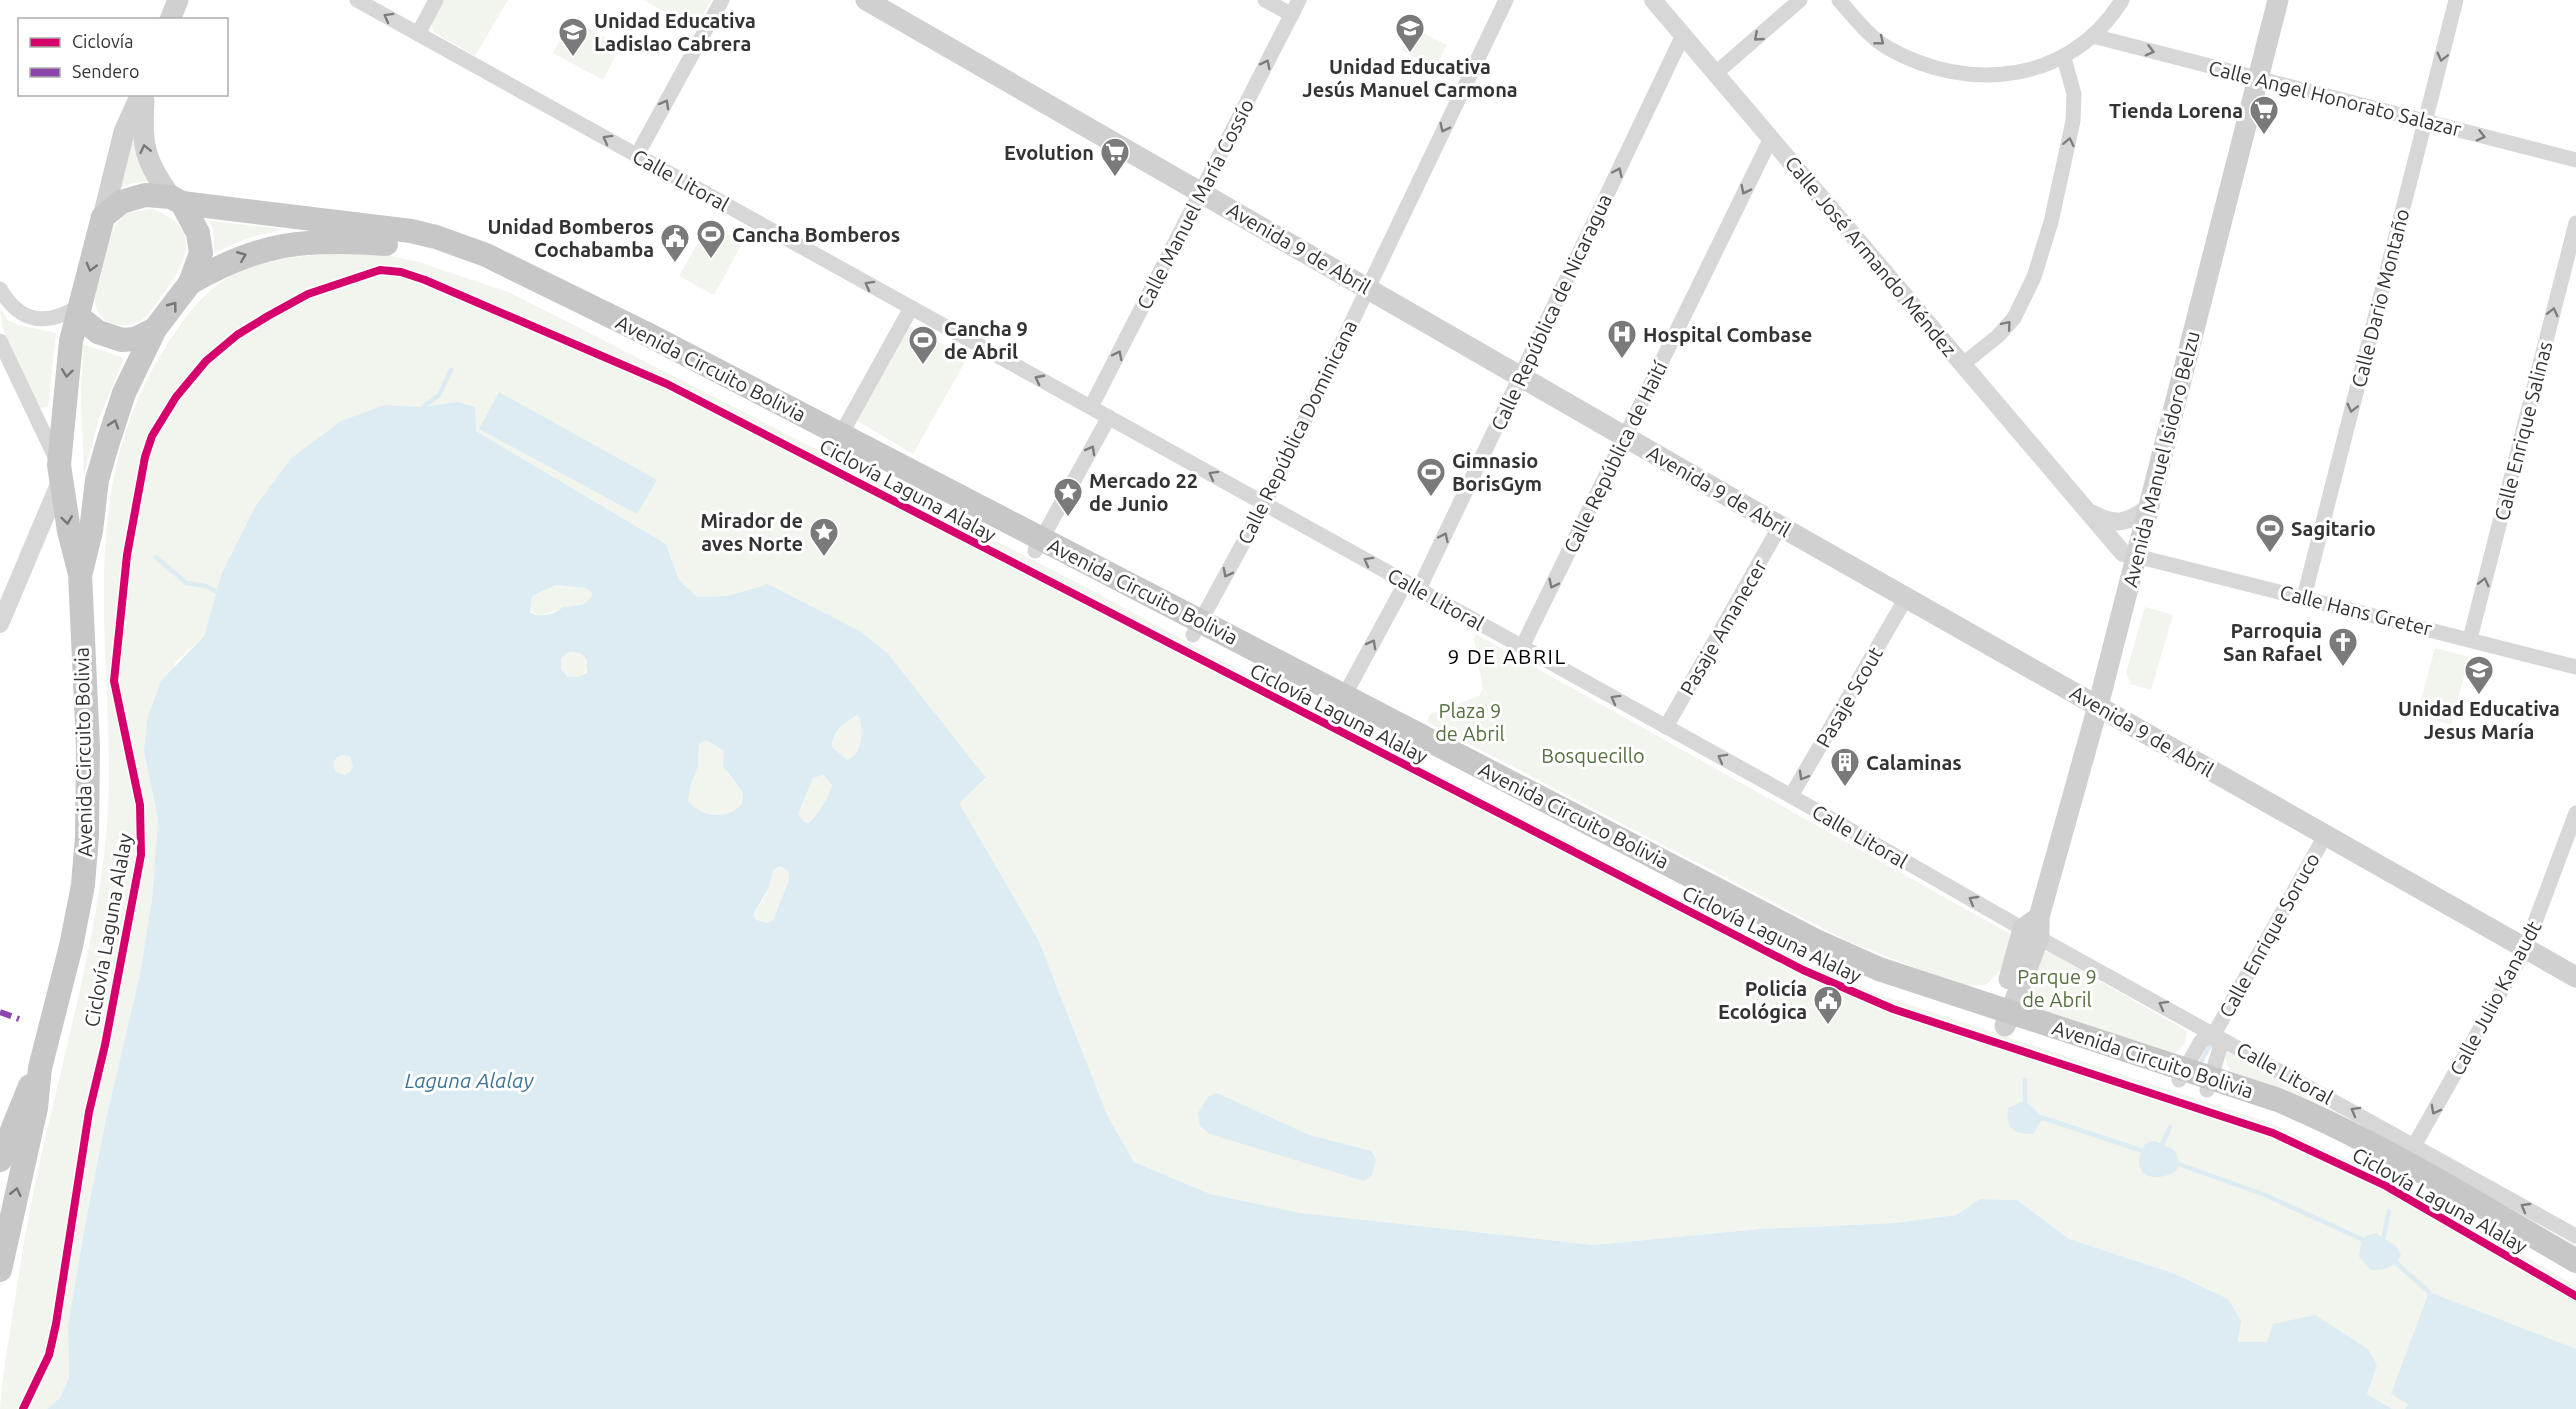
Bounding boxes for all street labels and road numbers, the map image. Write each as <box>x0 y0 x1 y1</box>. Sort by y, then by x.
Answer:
street label: Calle Angel Honorato Salazar <box>2206 55 2464 141</box>
street label: Calle Manuel María Cossío <box>1132 95 1258 313</box>
street label: Calle Litoral <box>629 144 733 216</box>
street label: Calle José Armando Méndez <box>1781 151 1961 361</box>
street label: Calle República de Nicaragua <box>1486 190 1616 434</box>
street label: Avenida 9 de Abril <box>1223 198 1375 298</box>
street label: Calle Dario Montaño <box>2347 206 2413 390</box>
street label: Avenida Circuito Bolivia <box>612 310 810 426</box>
street label: Calle República Dominicana <box>1233 316 1361 548</box>
street label: Avenida Manuel Isidoro Belzu <box>2118 329 2204 589</box>
street label: Calle Enrique Salinas <box>2490 339 2556 523</box>
street label: Calle República de Haití <box>1559 356 1672 557</box>
street label: Ciclovía Laguna Alalay <box>816 434 1000 546</box>
street label: Avenida 9 de Abril <box>1643 441 1795 541</box>
street label: Avenida Circuito Bolivia <box>1044 533 1242 649</box>
street label: Pasaje Amanecer <box>1675 555 1771 699</box>
street label: Calle Litoral <box>1384 563 1488 635</box>
street label: Calle Hans Greter <box>2278 580 2435 640</box>
street label: Pasaje Scout <box>1811 643 1887 751</box>
street label: Avenida Circuito Bolivia <box>70 647 96 857</box>
street label: Ciclovía Laguna Alalay <box>1246 658 1432 768</box>
street label: Avenida 9 de Abril <box>2066 681 2218 781</box>
street label: Avenida Circuito Bolivia <box>1475 757 1673 873</box>
street label: Calle Litoral <box>1808 799 1912 873</box>
street label: Ciclovía Laguna Alalay <box>80 831 136 1029</box>
street label: Calle Enrique Soruco <box>2214 849 2324 1021</box>
street label: Ciclovía Laguna Alalay <box>1679 881 1866 987</box>
street label: Calle Julio Kanaudt <box>2445 917 2545 1079</box>
street label: Avenida Circuito Bolivia <box>2050 1016 2256 1102</box>
street label: Calle Litoral <box>2233 1037 2337 1109</box>
street label: Ciclovía Laguna Alalay <box>2349 1142 2532 1258</box>

